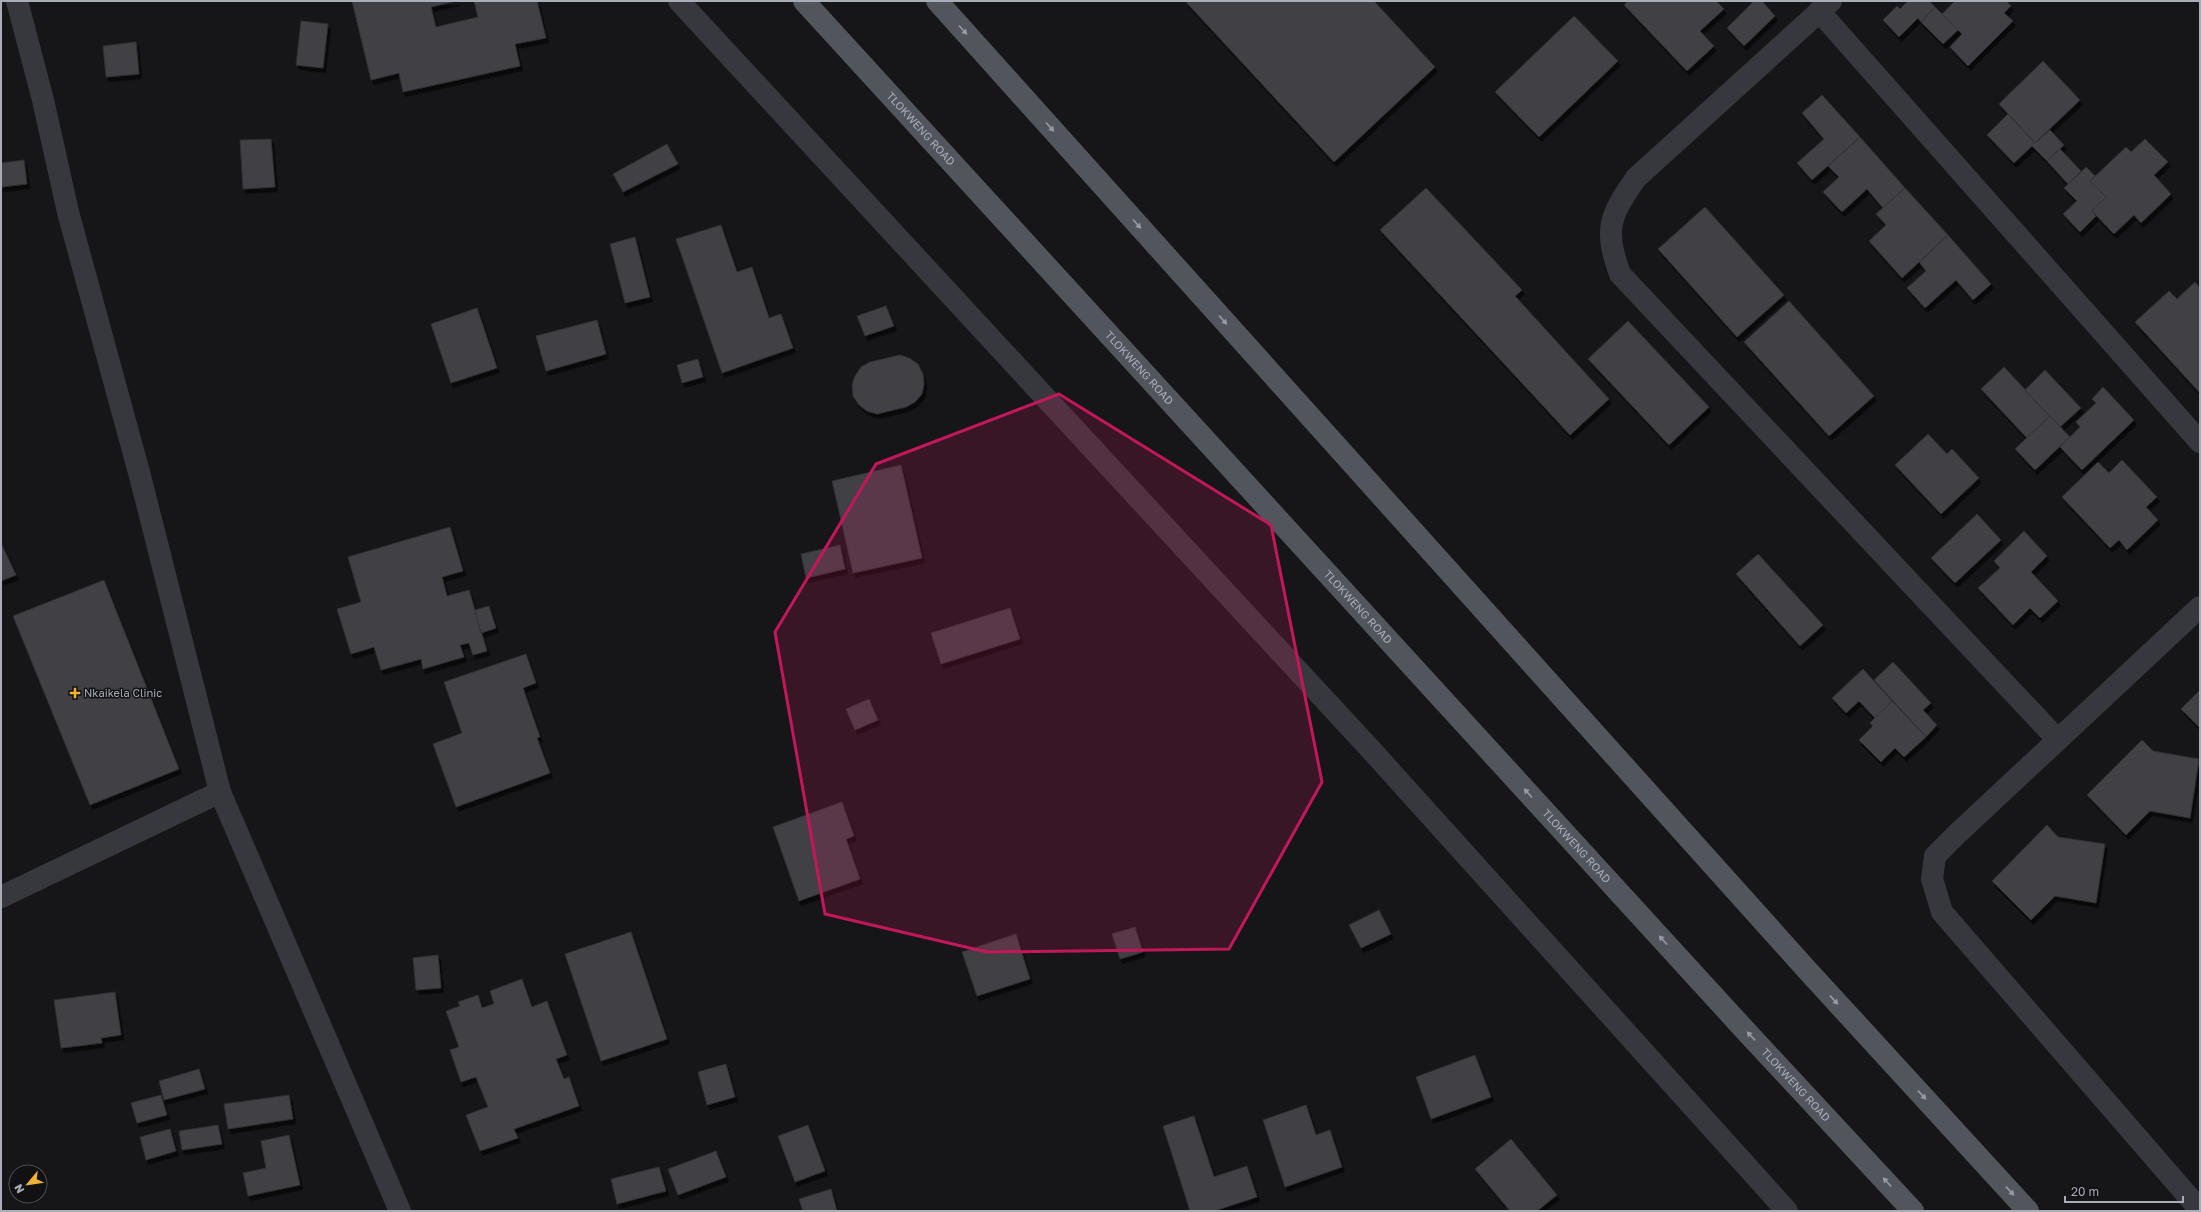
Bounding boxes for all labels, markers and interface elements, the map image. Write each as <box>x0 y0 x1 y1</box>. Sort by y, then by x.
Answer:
one-way arrow <box>958 25 968 35</box>
street label: TLOKWENG ROAD <box>884 89 958 168</box>
one-way arrow <box>1045 122 1054 132</box>
one-way arrow <box>1132 218 1141 229</box>
one-way arrow <box>1219 315 1228 325</box>
street label: TLOKWENG ROAD <box>1103 328 1177 407</box>
street label: TLOKWENG ROAD <box>1321 567 1395 646</box>
place label: Nkaikela Clinic <box>84 686 162 699</box>
marker: Nkaikela Clinic <box>69 687 81 699</box>
one-way arrow <box>1524 788 1533 797</box>
street label: TLOKWENG ROAD <box>1540 806 1614 885</box>
one-way arrow <box>1658 935 1668 945</box>
one-way arrow <box>1829 995 1838 1004</box>
one-way arrow <box>1746 1031 1756 1041</box>
street label: TLOKWENG ROAD <box>1759 1045 1833 1124</box>
one-way arrow <box>1917 1091 1926 1100</box>
north arrow <box>8 1164 48 1204</box>
one-way arrow <box>1883 1178 1892 1187</box>
scale bar <box>2065 1178 2183 1204</box>
text: N <box>11 1182 27 1196</box>
text: 20 m <box>2071 1184 2099 1199</box>
one-way arrow <box>2005 1186 2014 1196</box>

